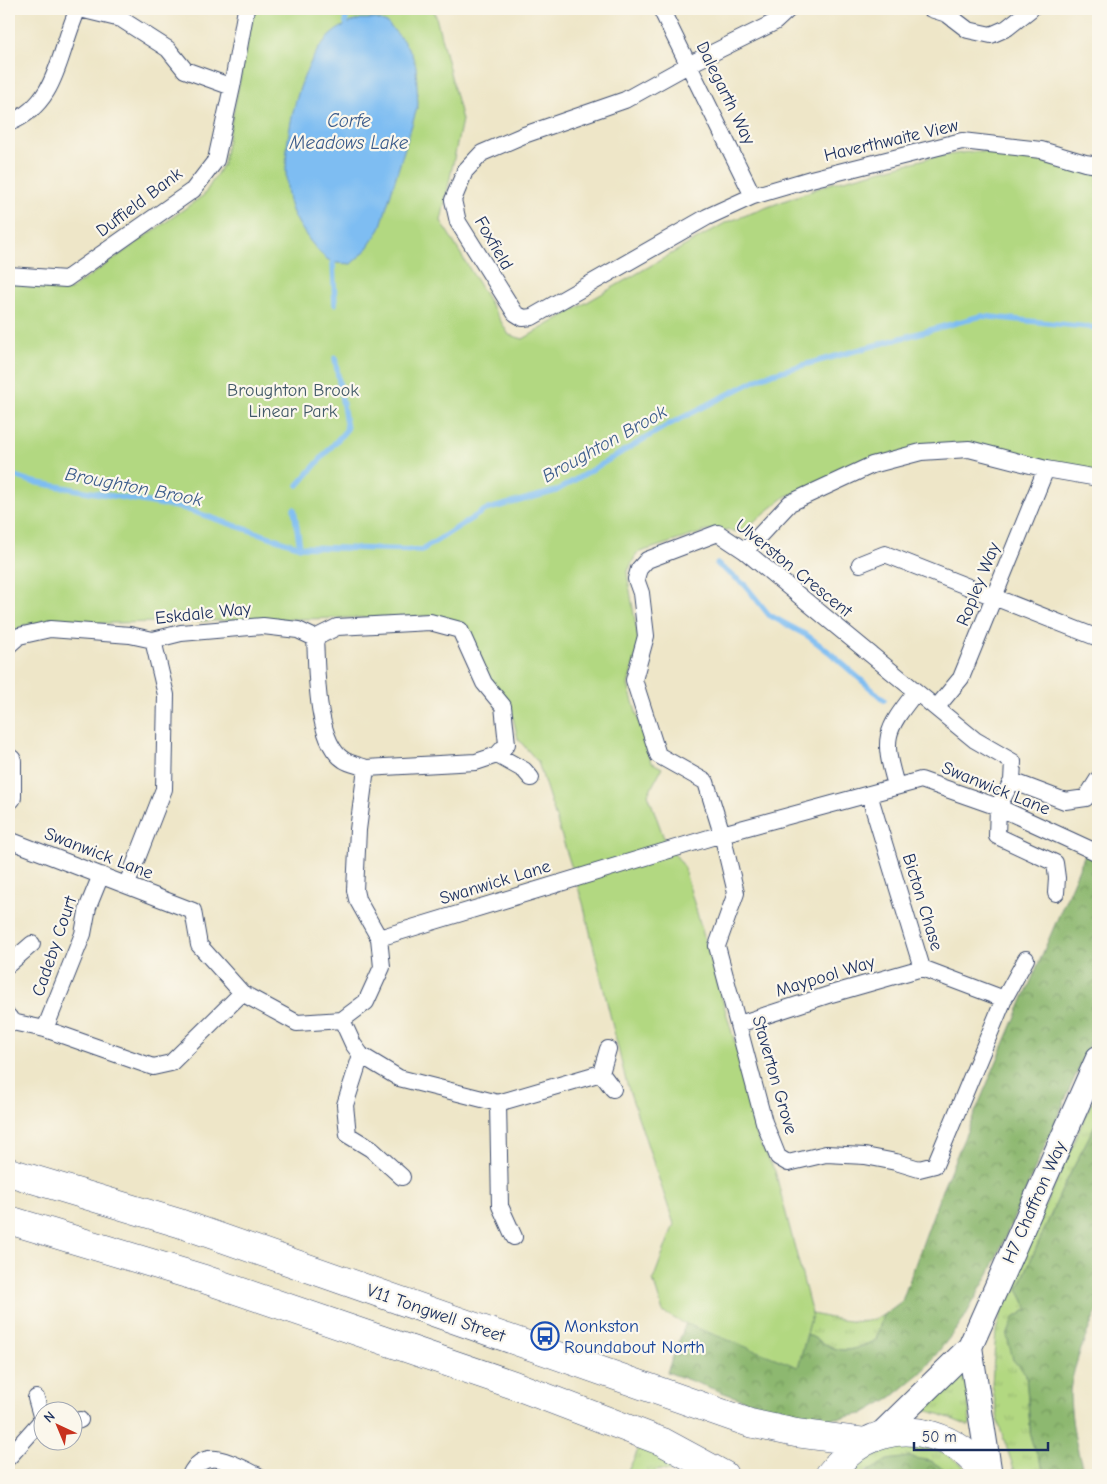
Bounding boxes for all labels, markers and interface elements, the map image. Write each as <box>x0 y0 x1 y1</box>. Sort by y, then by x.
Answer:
street label: Dalegarth Way <box>692 38 760 149</box>
water label: Corfe Meadows Lake <box>289 110 409 154</box>
street label: Haverthwaite View <box>822 115 961 166</box>
street label: Duffield Bank <box>92 163 187 242</box>
street label: Foxfield <box>470 213 517 274</box>
park label: Broughton Brook Linear Park <box>227 380 359 422</box>
water label: Broughton Brook <box>538 400 671 487</box>
water label: Broughton Brook <box>63 463 205 511</box>
street label: Ulverston Crescent <box>731 515 857 623</box>
street label: Ropley Way <box>952 538 1005 629</box>
street label: Eskdale Way <box>154 598 253 629</box>
street label: Swanwick Lane <box>939 757 1053 820</box>
street label: Swanwick Lane <box>41 823 156 884</box>
street label: Bicton Chase <box>898 851 947 953</box>
street label: Swanwick Lane <box>437 856 553 909</box>
street label: Cadeby Court <box>28 893 82 999</box>
street label: Maypool Way <box>773 951 878 1002</box>
street label: Staverton Grove <box>748 1013 801 1137</box>
street label: H7 Chaffron Way <box>998 1137 1071 1267</box>
street label: V11 Tongwell Street <box>364 1280 509 1347</box>
place label: Monkston Roundabout North <box>564 1316 705 1358</box>
bus stop icon: Monkston Roundabout North <box>530 1321 560 1351</box>
north arrow <box>32 1402 82 1452</box>
text: N <box>40 1408 59 1426</box>
scale bar <box>914 1419 1048 1451</box>
text: 50 m <box>922 1428 957 1446</box>

